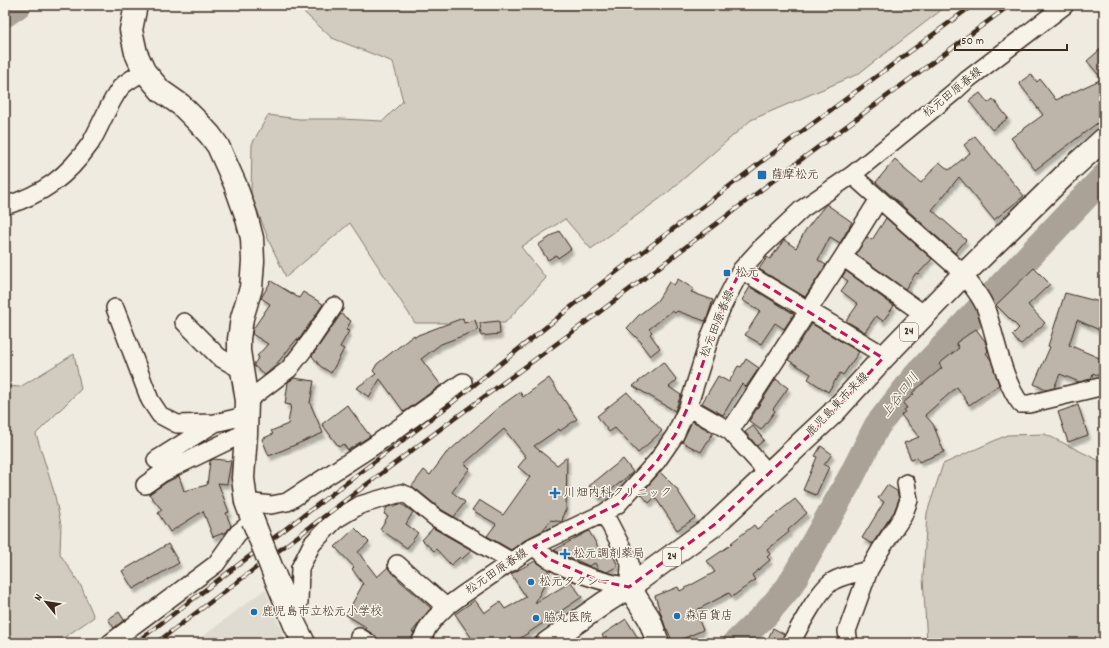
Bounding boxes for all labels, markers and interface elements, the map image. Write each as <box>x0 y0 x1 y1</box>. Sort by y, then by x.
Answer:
scale bar <box>955 26 1067 52</box>
text: 50 m <box>961 33 984 50</box>
street label: 松元田原春線 <box>920 64 986 122</box>
place label: 薩摩松元 <box>771 167 819 184</box>
marker: 薩摩松元 <box>756 169 768 181</box>
place label: 松元 <box>735 265 759 282</box>
marker: 松元 <box>722 268 732 278</box>
street label: 松元田原春線 <box>697 287 739 361</box>
road number: 24 <box>900 323 918 341</box>
street label: 鹿児島東市来線 <box>803 369 873 441</box>
water label: 上谷口川 <box>878 370 924 422</box>
place label: 川畑内科クリニック <box>564 485 672 502</box>
marker: 川畑内科クリニック <box>549 487 561 499</box>
street label: 松元田原春線 <box>462 545 532 599</box>
place label: 松元調剤薬局 <box>573 546 645 563</box>
road number: 24 <box>663 548 681 566</box>
marker: 松元調剤薬局 <box>560 549 570 559</box>
place label: 松元タクシー <box>539 574 611 591</box>
marker: 松元タクシー <box>526 577 536 587</box>
north arrow <box>26 582 66 622</box>
text: N <box>31 591 48 604</box>
place label: 鹿児島市立松元小学校 <box>262 604 382 621</box>
marker: 鹿児島市立松元小学校 <box>249 607 259 617</box>
place label: 森百貨店 <box>685 608 733 625</box>
place label: 脇丸医院 <box>544 610 592 627</box>
marker: 森百貨店 <box>672 611 682 621</box>
marker: 脇丸医院 <box>531 613 541 623</box>

